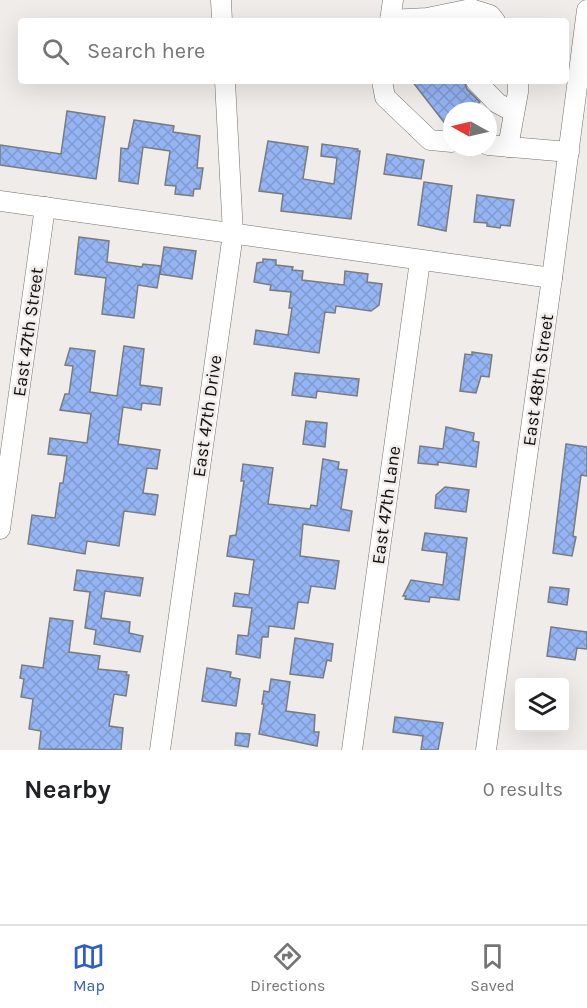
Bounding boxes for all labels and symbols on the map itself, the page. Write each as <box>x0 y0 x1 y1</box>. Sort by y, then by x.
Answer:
north arrow <box>443 102 497 156</box>
street label: East 47th Street <box>8 266 48 398</box>
street label: East 48th Street <box>518 312 558 447</box>
street label: East 47th Drive <box>188 354 226 478</box>
street label: East 47th Lane <box>367 444 405 566</box>

